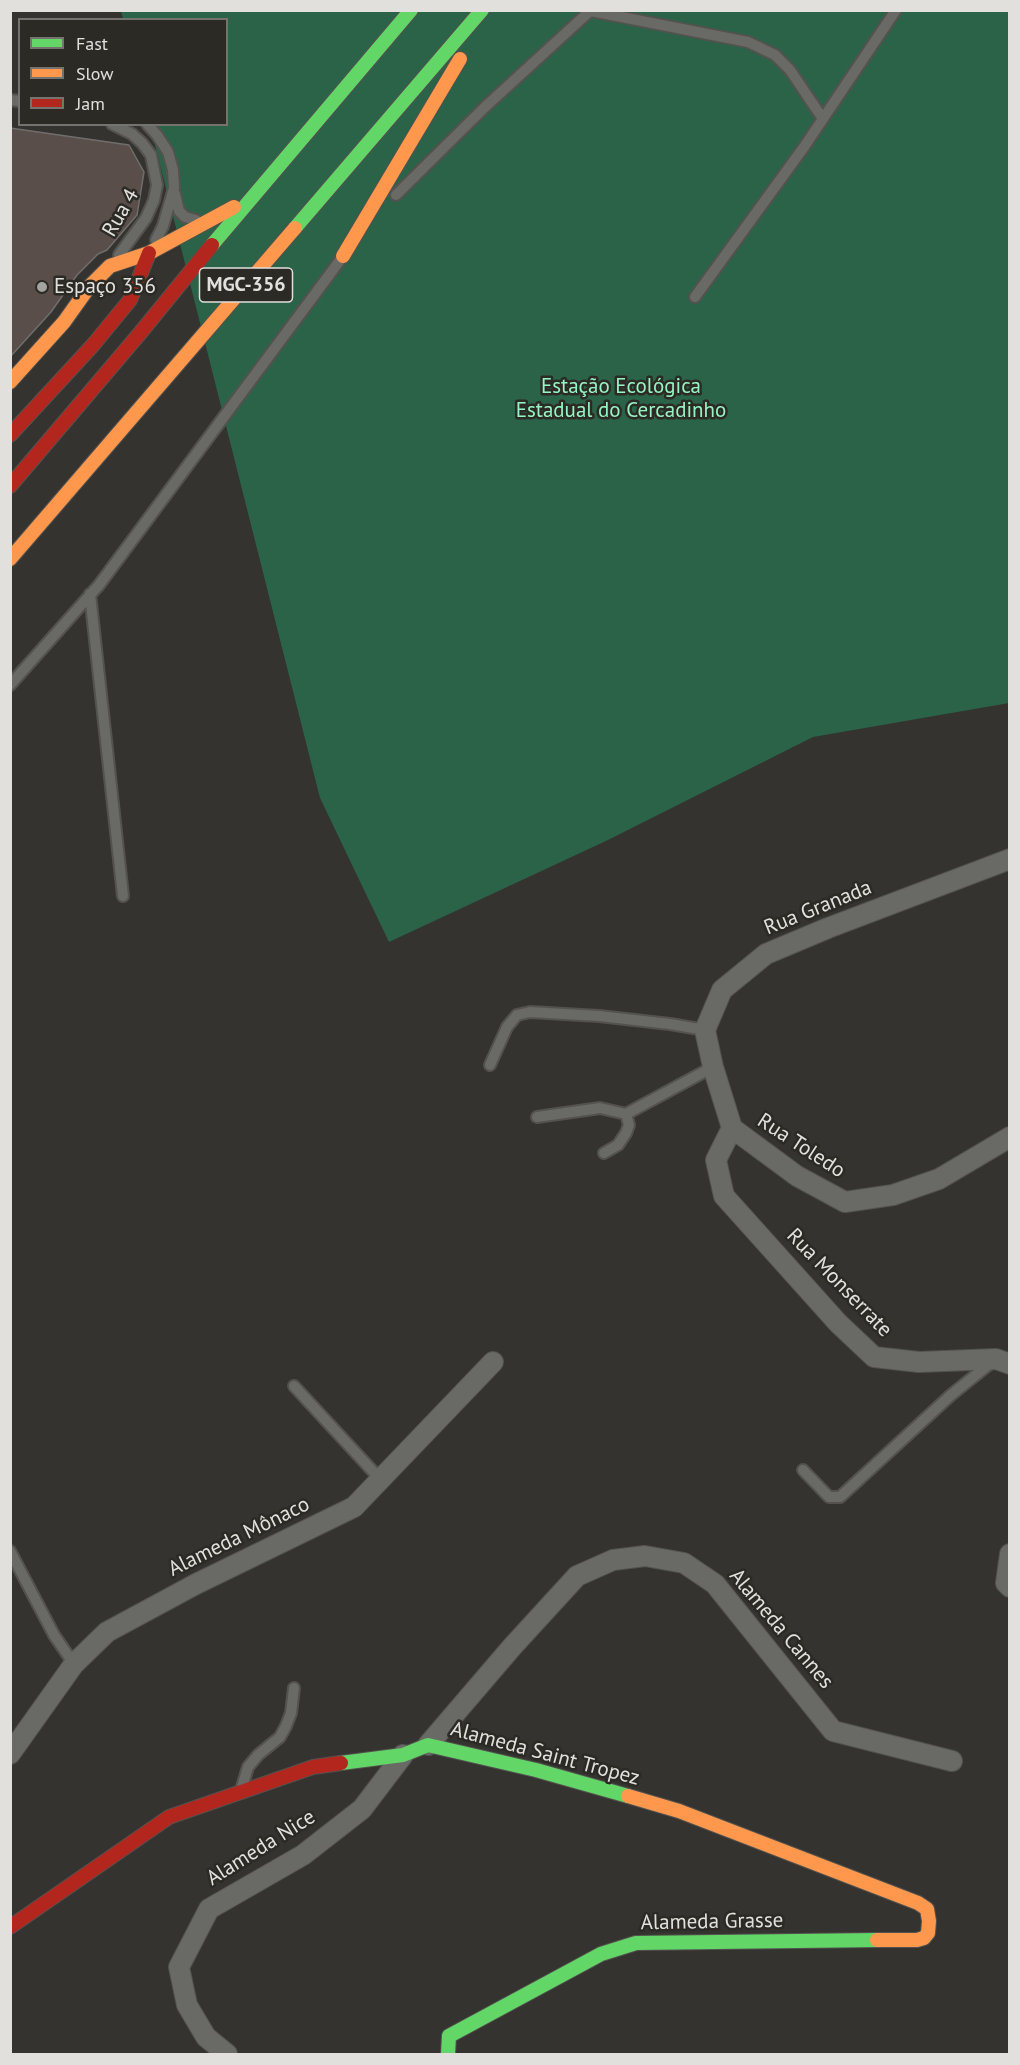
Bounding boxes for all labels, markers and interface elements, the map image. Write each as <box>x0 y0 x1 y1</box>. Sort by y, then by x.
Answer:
legend <box>18 18 228 126</box>
text: Fast <box>76 32 108 55</box>
text: Slow <box>76 62 114 85</box>
text: Jam <box>76 92 105 115</box>
street label: Rua 4 <box>97 185 145 241</box>
road number: MGC-356 <box>200 268 292 302</box>
place label: Espaço 356 <box>54 274 156 300</box>
marker: Espaço 356 <box>35 280 49 294</box>
park label: Estação Ecológica Estadual do Cercadinho <box>516 374 726 424</box>
street label: Rua Granada <box>761 875 875 941</box>
street label: Rua Toledo <box>753 1108 849 1184</box>
street label: Rua Monserrate <box>781 1224 897 1342</box>
street label: Alameda Mônaco <box>164 1492 314 1582</box>
street label: Alameda Cannes <box>724 1564 838 1694</box>
street label: Alameda Saint Tropez <box>448 1717 642 1791</box>
street label: Alameda Nice <box>202 1805 320 1891</box>
street label: Alameda Grasse <box>640 1908 784 1936</box>

